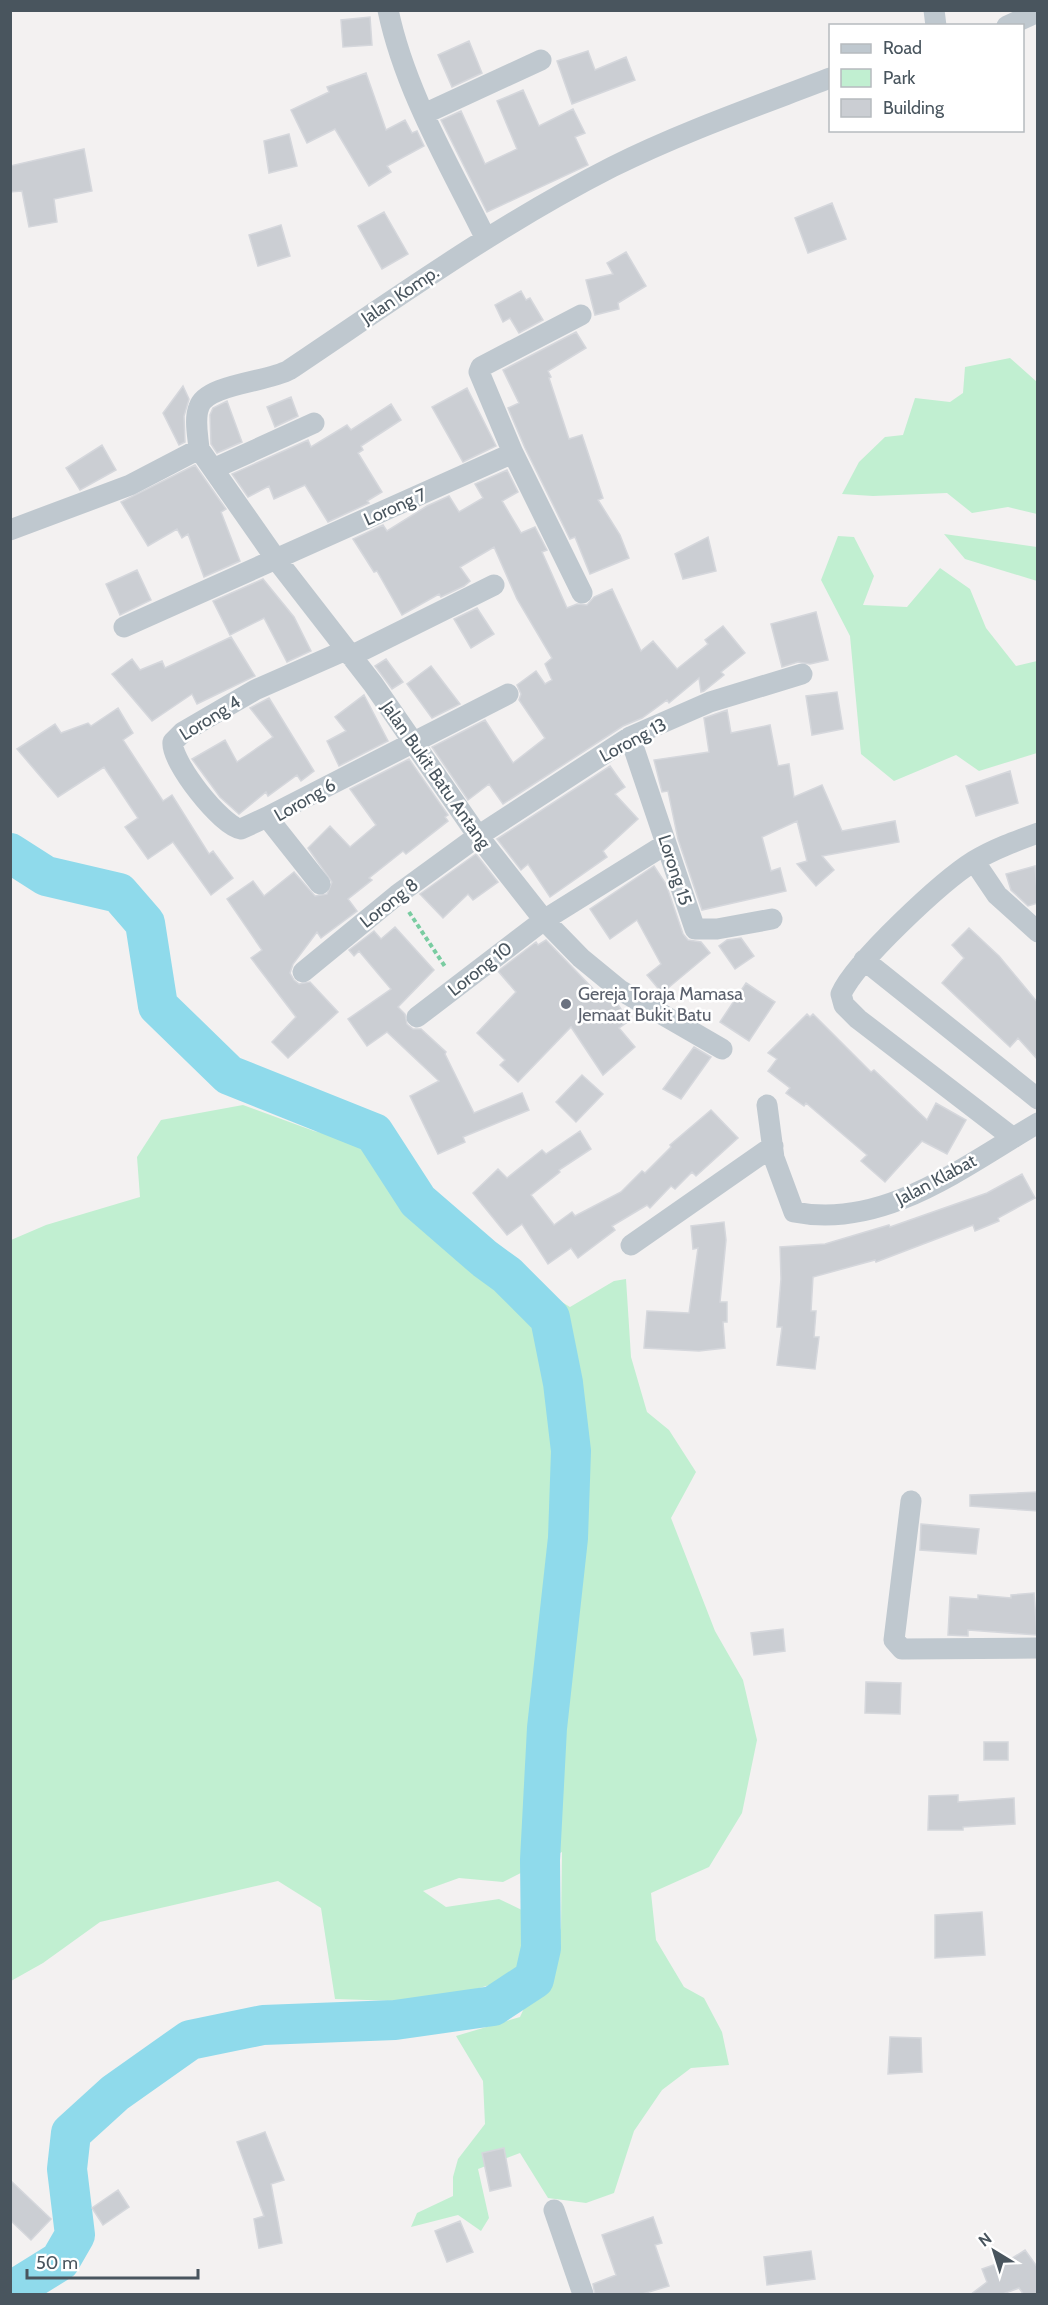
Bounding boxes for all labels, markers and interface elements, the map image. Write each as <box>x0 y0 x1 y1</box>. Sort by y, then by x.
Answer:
legend <box>829 24 1024 132</box>
text: Road <box>883 37 922 59</box>
text: Park <box>883 67 916 89</box>
text: Building <box>883 97 945 119</box>
street label: Jalan Komp. <box>356 261 443 330</box>
street label: Lorong 7 <box>360 483 430 531</box>
street label: Lorong 4 <box>176 691 244 745</box>
street label: Jalan Bukit Batu Antang <box>376 696 496 854</box>
street label: Lorong 13 <box>596 713 670 767</box>
street label: Lorong 6 <box>270 774 340 826</box>
street label: Lorong 15 <box>653 832 697 908</box>
street label: Lorong 8 <box>355 873 423 933</box>
street label: Lorong 10 <box>443 937 517 1001</box>
place label: Gereja Toraja Mamasa Jemaat Bukit Batu <box>577 983 743 1026</box>
marker: Gereja Toraja Mamasa Jemaat Bukit Batu <box>559 997 573 1011</box>
street label: Jalan Klabat <box>891 1150 980 1211</box>
north arrow <box>964 2221 1024 2281</box>
text: N <box>975 2229 995 2251</box>
scale bar <box>27 2242 198 2280</box>
text: 50 m <box>36 2252 78 2274</box>

